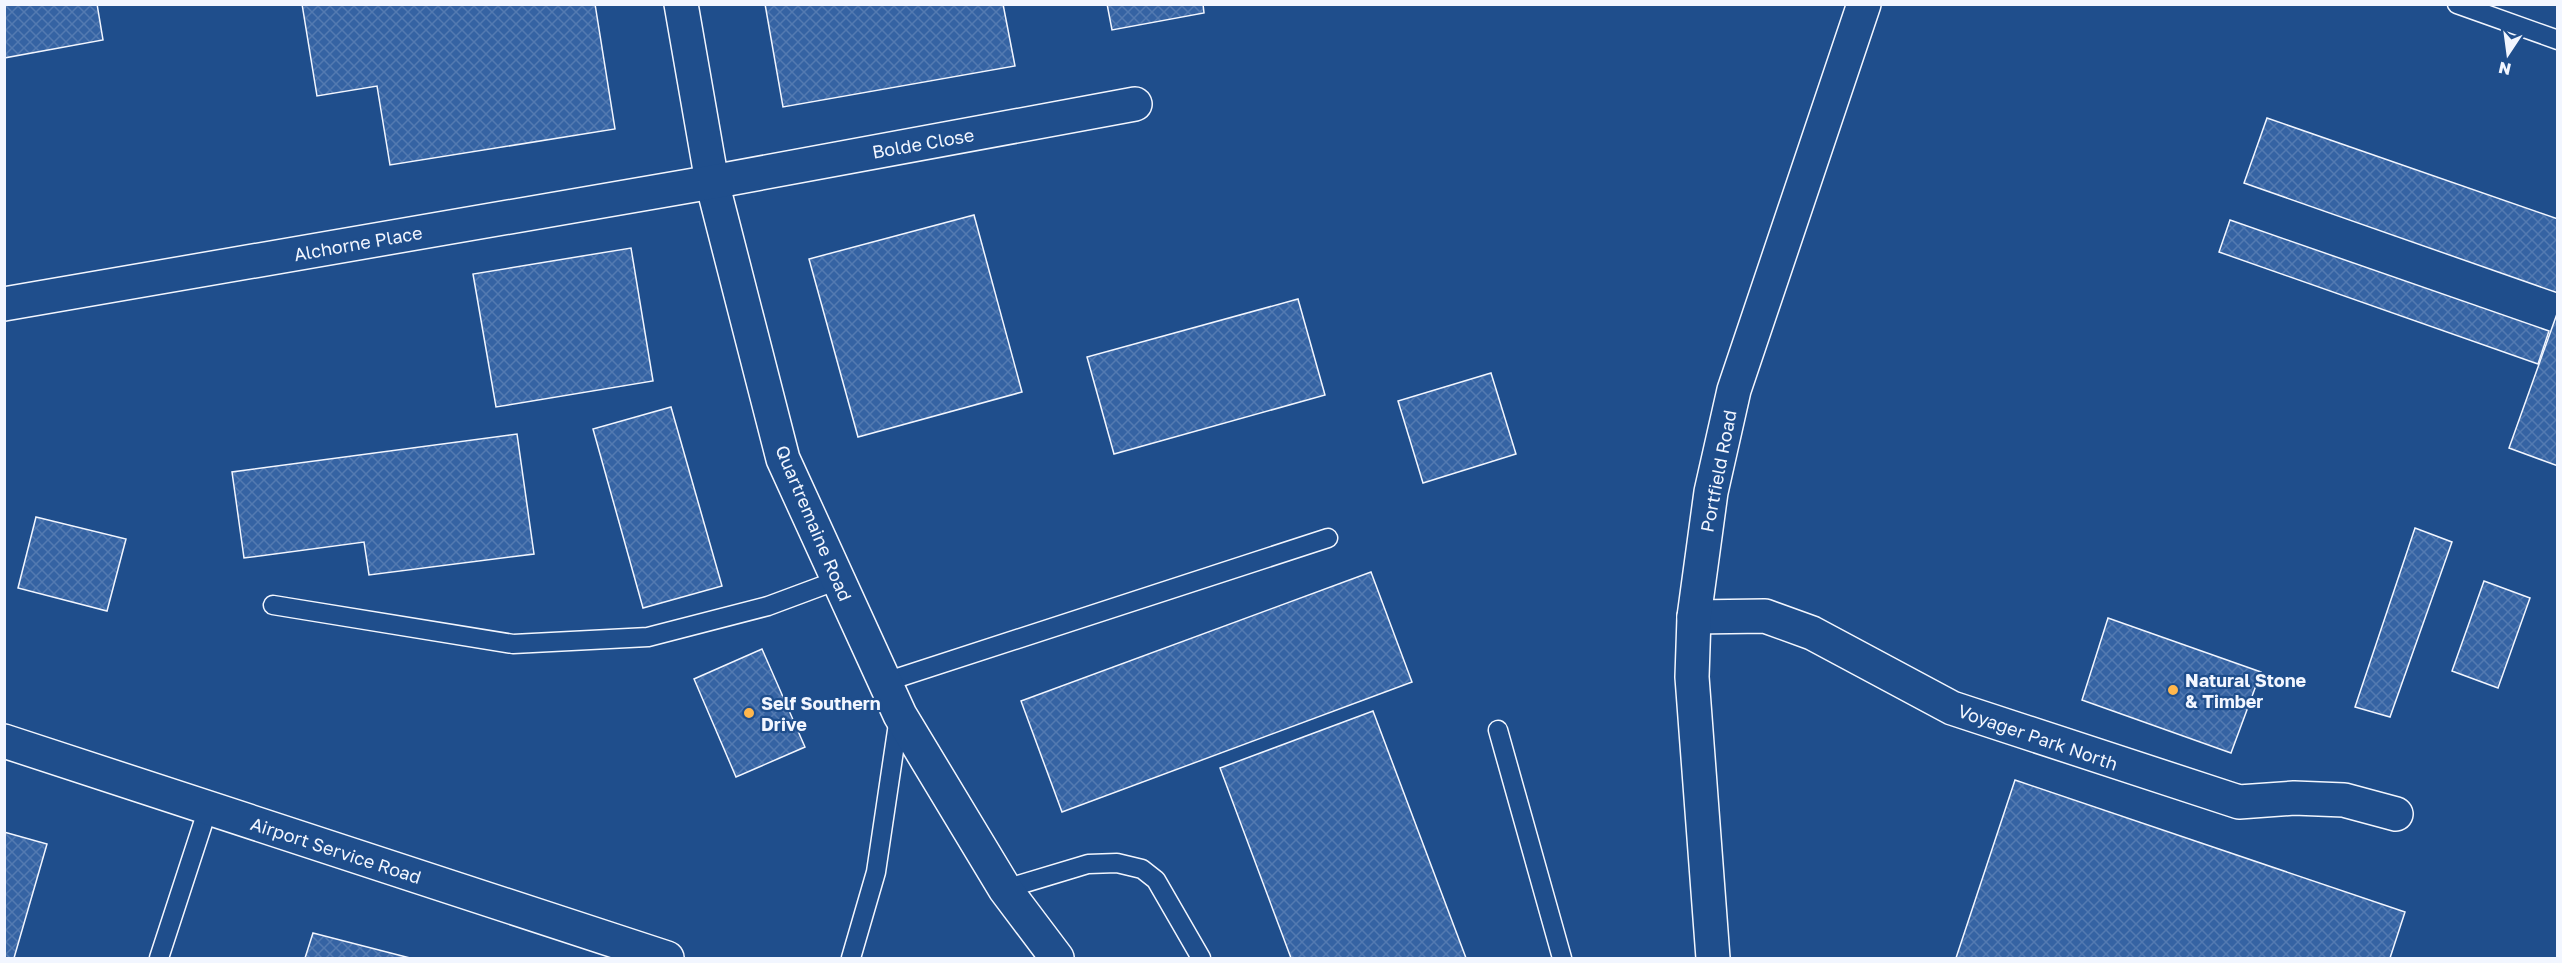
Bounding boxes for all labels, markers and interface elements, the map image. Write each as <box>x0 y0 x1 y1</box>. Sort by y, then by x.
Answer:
north arrow <box>2478 24 2538 84</box>
text: N <box>2496 58 2513 80</box>
street label: Bolde Close <box>870 123 976 163</box>
street label: Alchorne Place <box>292 221 424 265</box>
street label: Portfield Road <box>1695 408 1741 534</box>
street label: Quartremaine Road <box>771 442 857 604</box>
place label: Natural Stone & Timber <box>2185 669 2307 712</box>
marker: Natural Stone & Timber <box>2166 683 2180 697</box>
place label: Self Southern Drive <box>761 692 881 735</box>
street label: Voyager Park North <box>1955 699 2121 775</box>
marker: Self Southern Drive <box>742 706 756 720</box>
street label: Airport Service Road <box>248 812 424 888</box>

